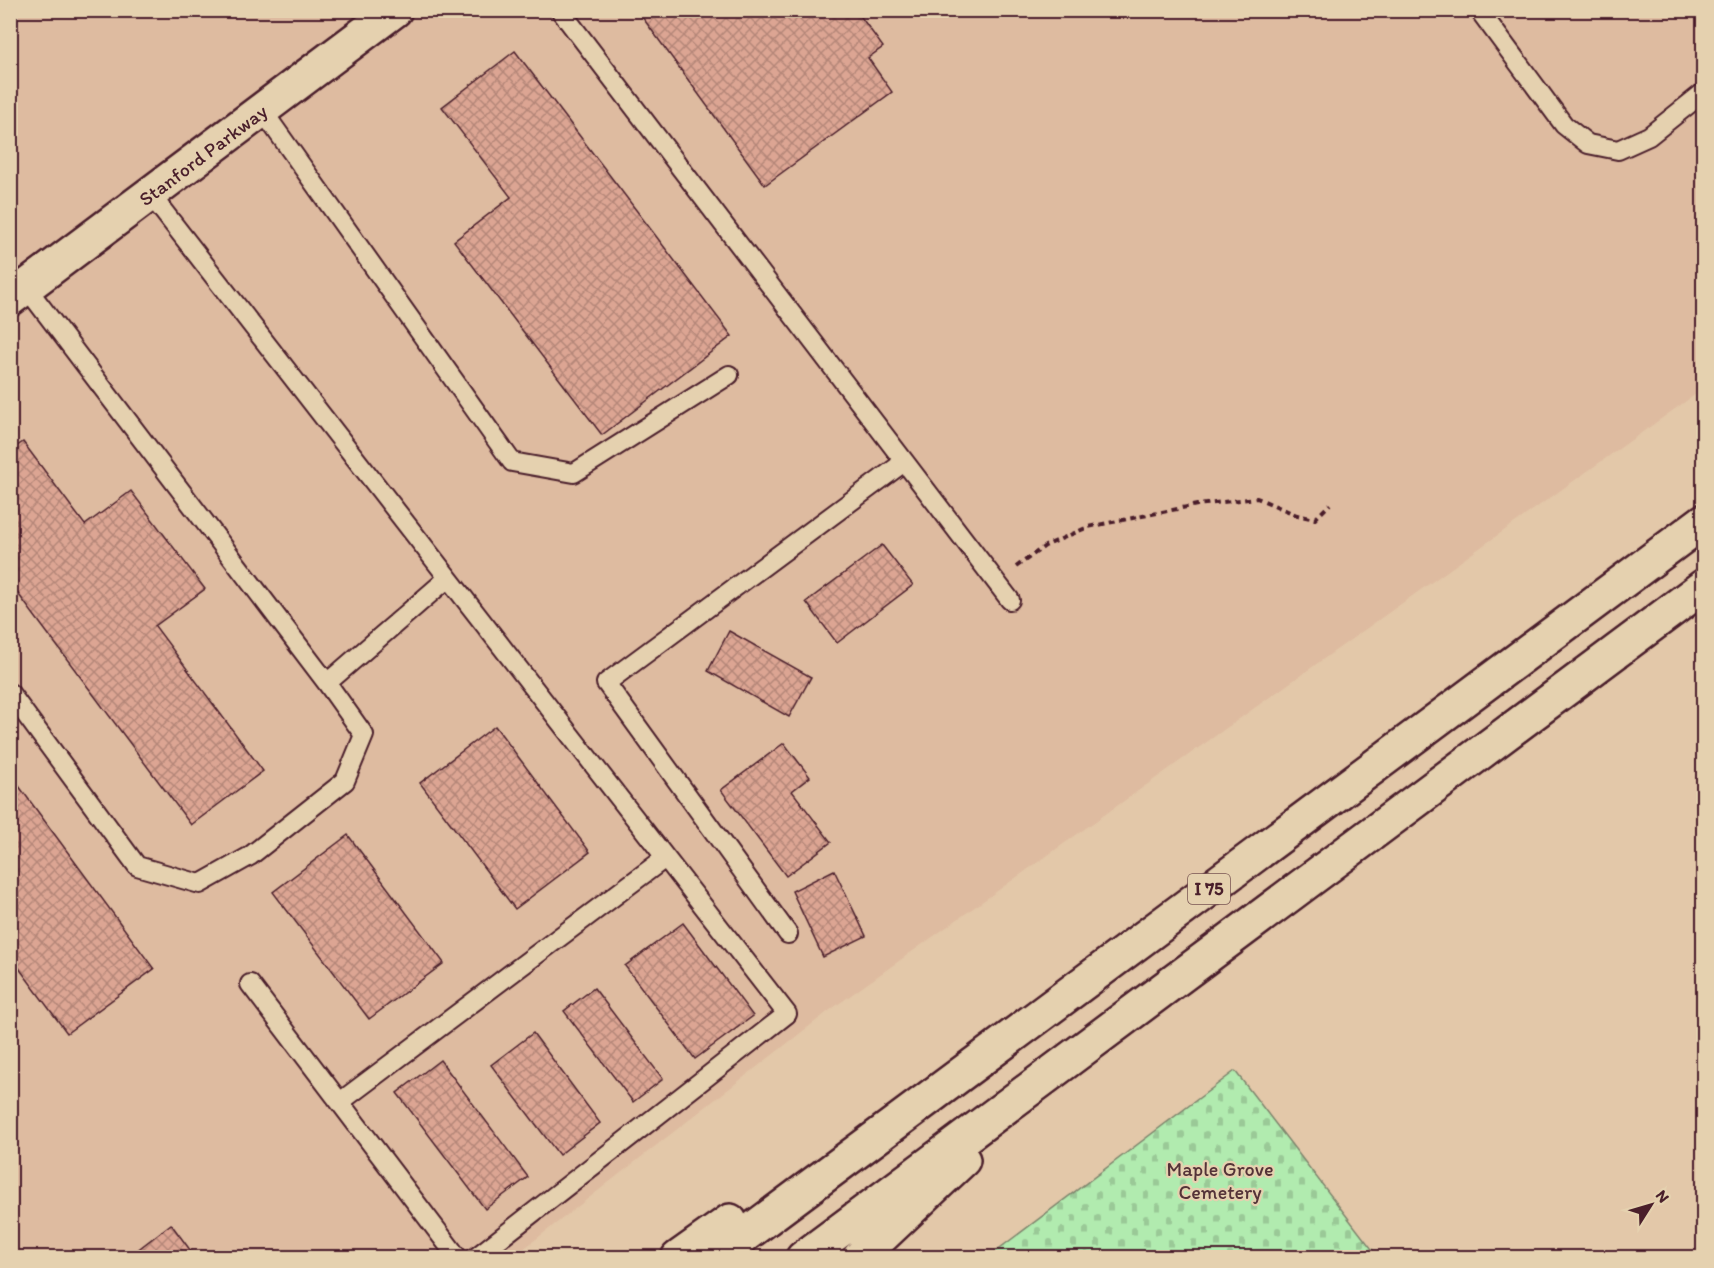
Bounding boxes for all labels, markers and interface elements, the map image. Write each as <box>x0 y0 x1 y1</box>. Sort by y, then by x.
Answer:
street label: Stanford Parkway <box>134 99 272 211</box>
road number: I 75 <box>1188 874 1230 904</box>
park label: Maple Grove Cemetery <box>1166 1157 1274 1204</box>
north arrow <box>1621 1175 1681 1235</box>
text: N <box>1652 1186 1673 1206</box>

